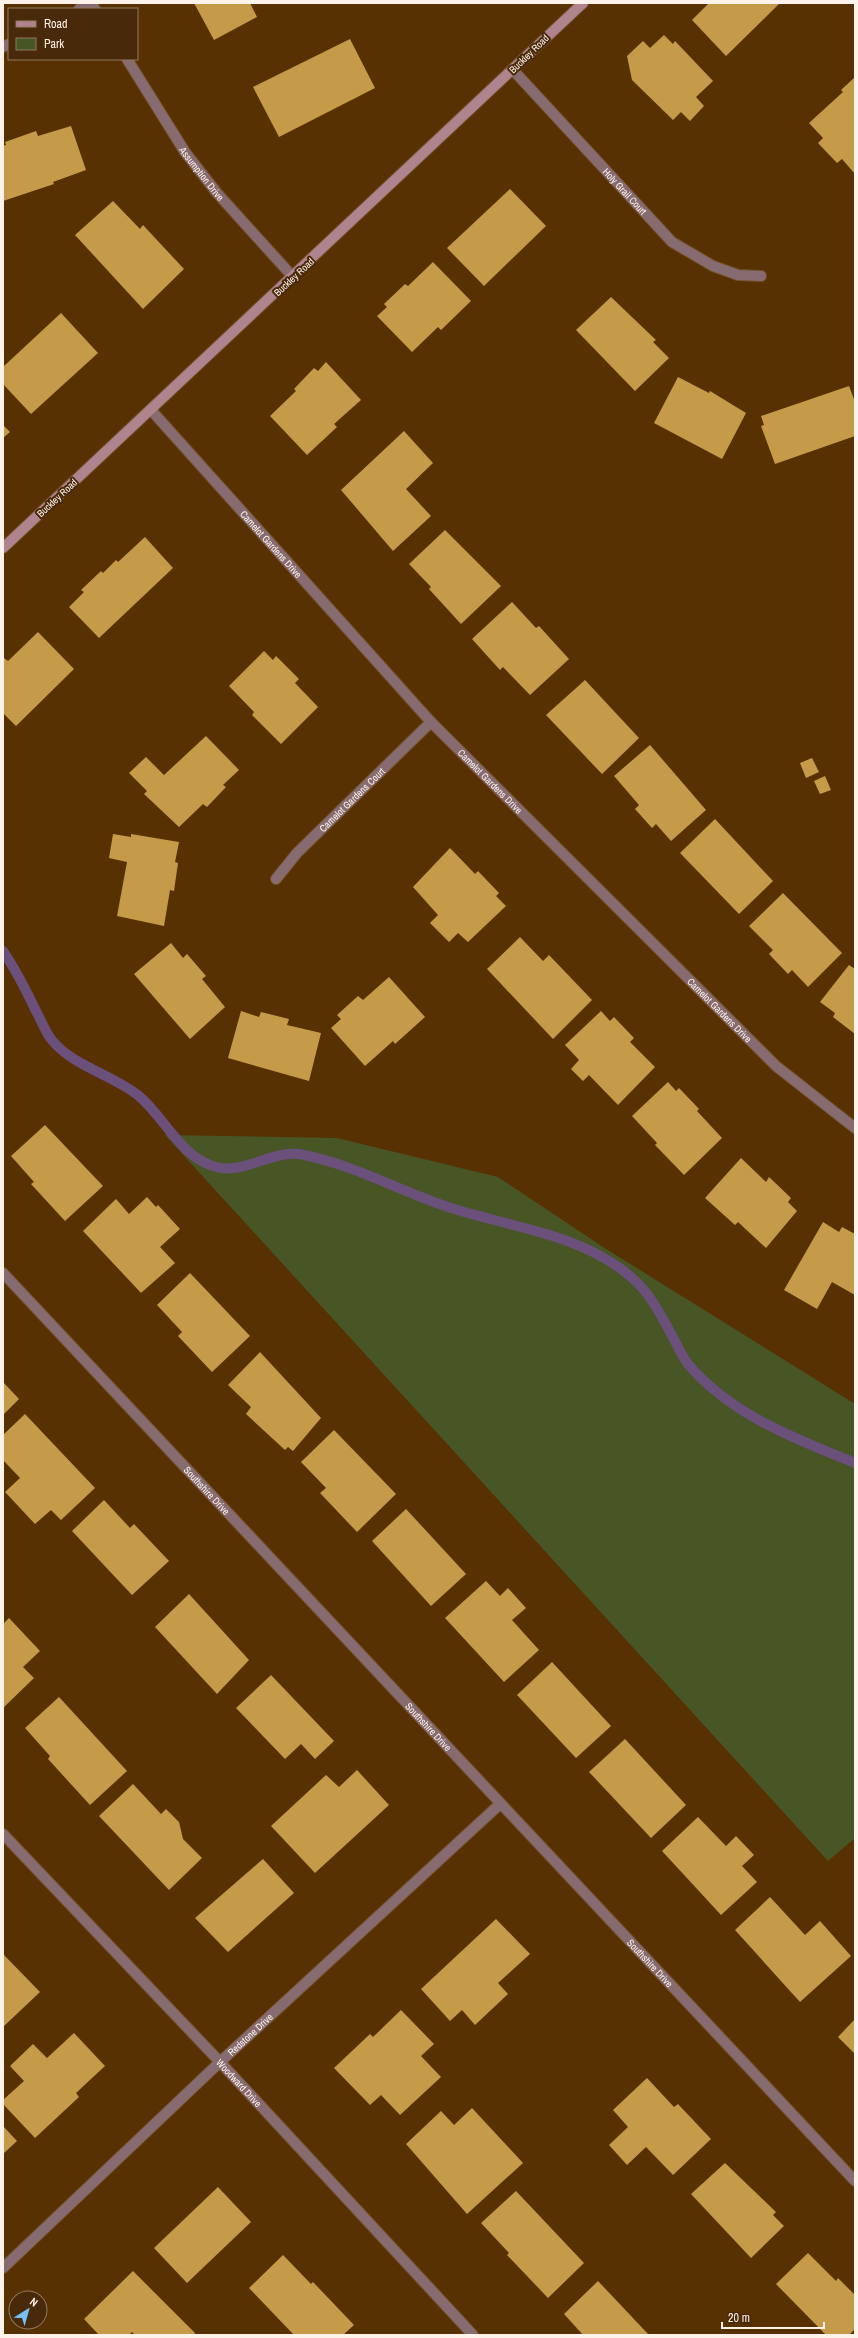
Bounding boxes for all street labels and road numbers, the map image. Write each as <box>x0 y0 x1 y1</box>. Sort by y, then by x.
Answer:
street label: Buckley Road <box>506 32 552 76</box>
street label: Assumption Drive <box>176 143 227 204</box>
street label: Holy Grail Court <box>600 165 650 218</box>
street label: Buckley Road <box>271 255 317 299</box>
street label: Buckley Road <box>34 476 80 520</box>
street label: Camelot Gardens Drive <box>238 508 305 581</box>
street label: Camelot Gardens Drive <box>455 746 526 817</box>
street label: Camelot Gardens Court <box>316 764 388 834</box>
street label: Camelot Gardens Drive <box>685 975 755 1045</box>
street label: Southshire Drive <box>181 1463 233 1518</box>
street label: Southshire Drive <box>403 1700 455 1754</box>
street label: Southshire Drive <box>624 1936 676 1990</box>
street label: Redstone Drive <box>225 2010 276 2058</box>
street label: Woodward Drive <box>214 2056 265 2110</box>

